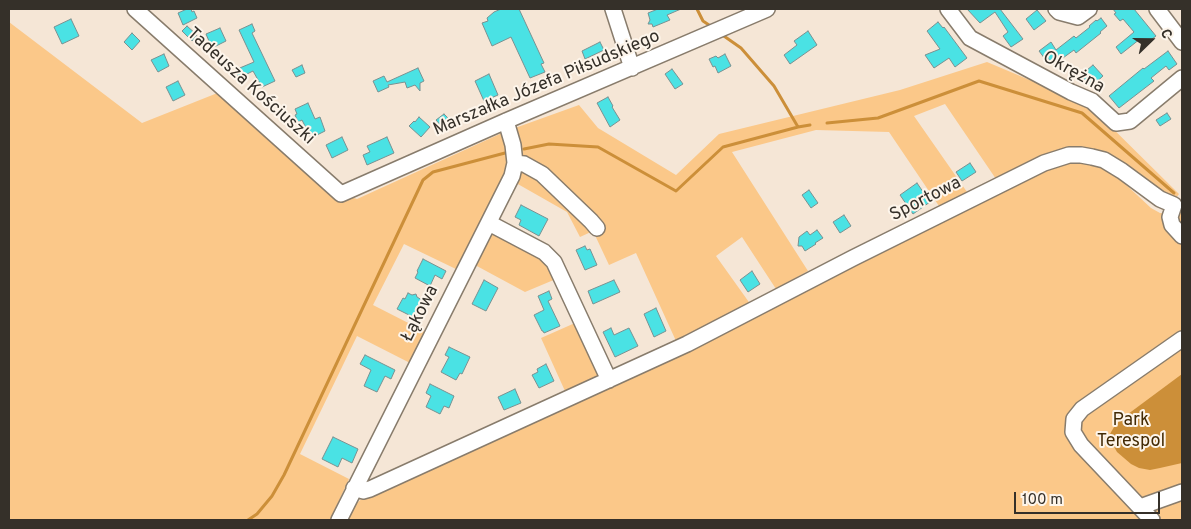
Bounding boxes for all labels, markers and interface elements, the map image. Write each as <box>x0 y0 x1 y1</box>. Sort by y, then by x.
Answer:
north arrow <box>1126 15 1176 65</box>
street label: Tadeusza Kościuszki <box>181 24 319 150</box>
street label: Marszałka Józefa Piłsudskiego <box>430 26 664 142</box>
text: С <box>1156 27 1175 42</box>
street label: Okrężna <box>1038 47 1108 99</box>
street label: Sportowa <box>887 173 965 227</box>
street label: Łąkowa <box>398 282 444 346</box>
park label: Park Terespol <box>1097 410 1165 452</box>
scale bar <box>1016 482 1162 514</box>
text: 100 m <box>1022 491 1063 510</box>

